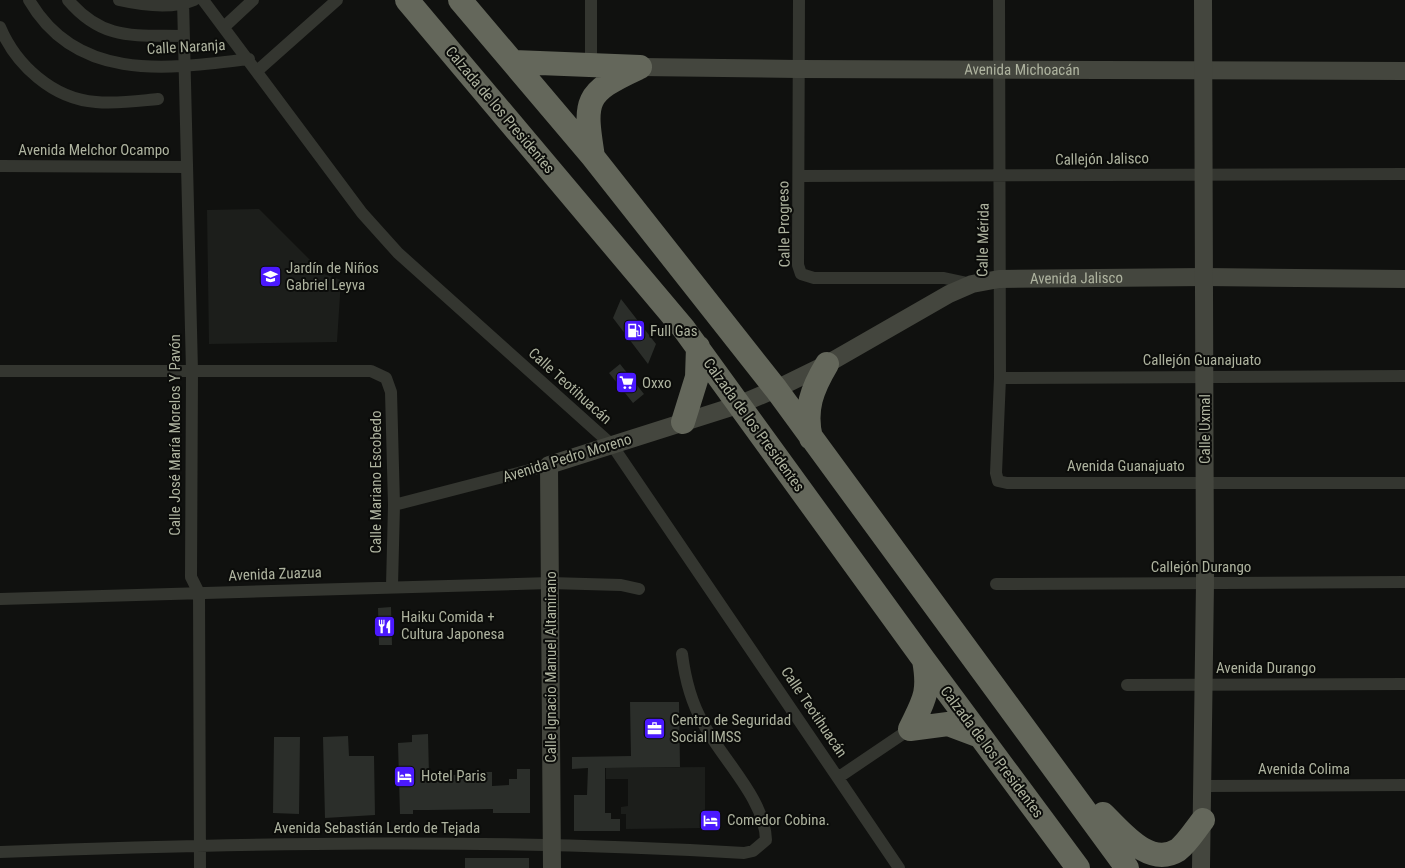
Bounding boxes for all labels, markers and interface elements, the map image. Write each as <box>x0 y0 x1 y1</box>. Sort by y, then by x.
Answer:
street label: Calle Naranja <box>146 36 226 58</box>
street label: Calzada de los Presidentes <box>442 43 558 177</box>
street label: Avenida Michoacán <box>964 61 1080 79</box>
street label: Avenida Melchor Ocampo <box>18 141 170 159</box>
street label: Callejón Jalisco <box>1055 149 1149 169</box>
street label: Calle Progreso <box>774 181 794 267</box>
street label: Calle Mérida <box>973 203 993 277</box>
place label: Jardín de Niños Gabriel Leyva <box>286 259 379 294</box>
school or university icon: Jardín de Niños Gabriel Leyva <box>258 265 282 289</box>
street label: Avenida Jalisco <box>1030 269 1123 288</box>
fuel station icon: Full Gas <box>622 319 646 343</box>
place label: Full Gas <box>650 322 698 340</box>
street label: Calle José María Morelos Y Pavón <box>166 334 184 536</box>
street label: Calle Teotihuacán <box>525 344 615 428</box>
street label: Callejón Guanajuato <box>1143 351 1261 369</box>
street label: Calzada de los Presidentes <box>700 355 808 495</box>
supermarket icon: Oxxo <box>614 371 638 395</box>
place label: Oxxo <box>642 374 672 392</box>
street label: Calle Uxmal <box>1196 394 1214 464</box>
street label: Calle Mariano Escobedo <box>367 410 385 554</box>
street label: Avenida Pedro Moreno <box>500 430 634 486</box>
street label: Avenida Guanajuato <box>1067 457 1185 475</box>
street label: Callejón Durango <box>1151 558 1251 576</box>
street label: Avenida Zuazua <box>228 563 322 585</box>
street label: Calle Ignacio Manuel Altamirano <box>542 571 560 763</box>
place label: Haiku Comida + Cultura Japonesa <box>401 608 504 643</box>
restaurant icon: Haiku Comida + Cultura Japonesa <box>373 614 397 638</box>
street label: Avenida Durango <box>1216 659 1316 677</box>
street label: Calle Teotihuacán <box>777 663 851 761</box>
street label: Calzada de los Presidentes <box>937 683 1048 822</box>
place label: Centro de Seguridad Social IMSS <box>671 711 791 746</box>
office icon: Centro de Seguridad Social IMSS <box>643 717 667 741</box>
street label: Avenida Colima <box>1258 760 1350 778</box>
hotel icon: Hotel Paris <box>393 764 417 788</box>
place label: Hotel Paris <box>421 767 487 785</box>
hotel icon: Comedor Cobina. <box>699 808 723 832</box>
place label: Comedor Cobina. <box>727 811 830 829</box>
street label: Avenida Sebastián Lerdo de Tejada <box>274 819 480 837</box>

